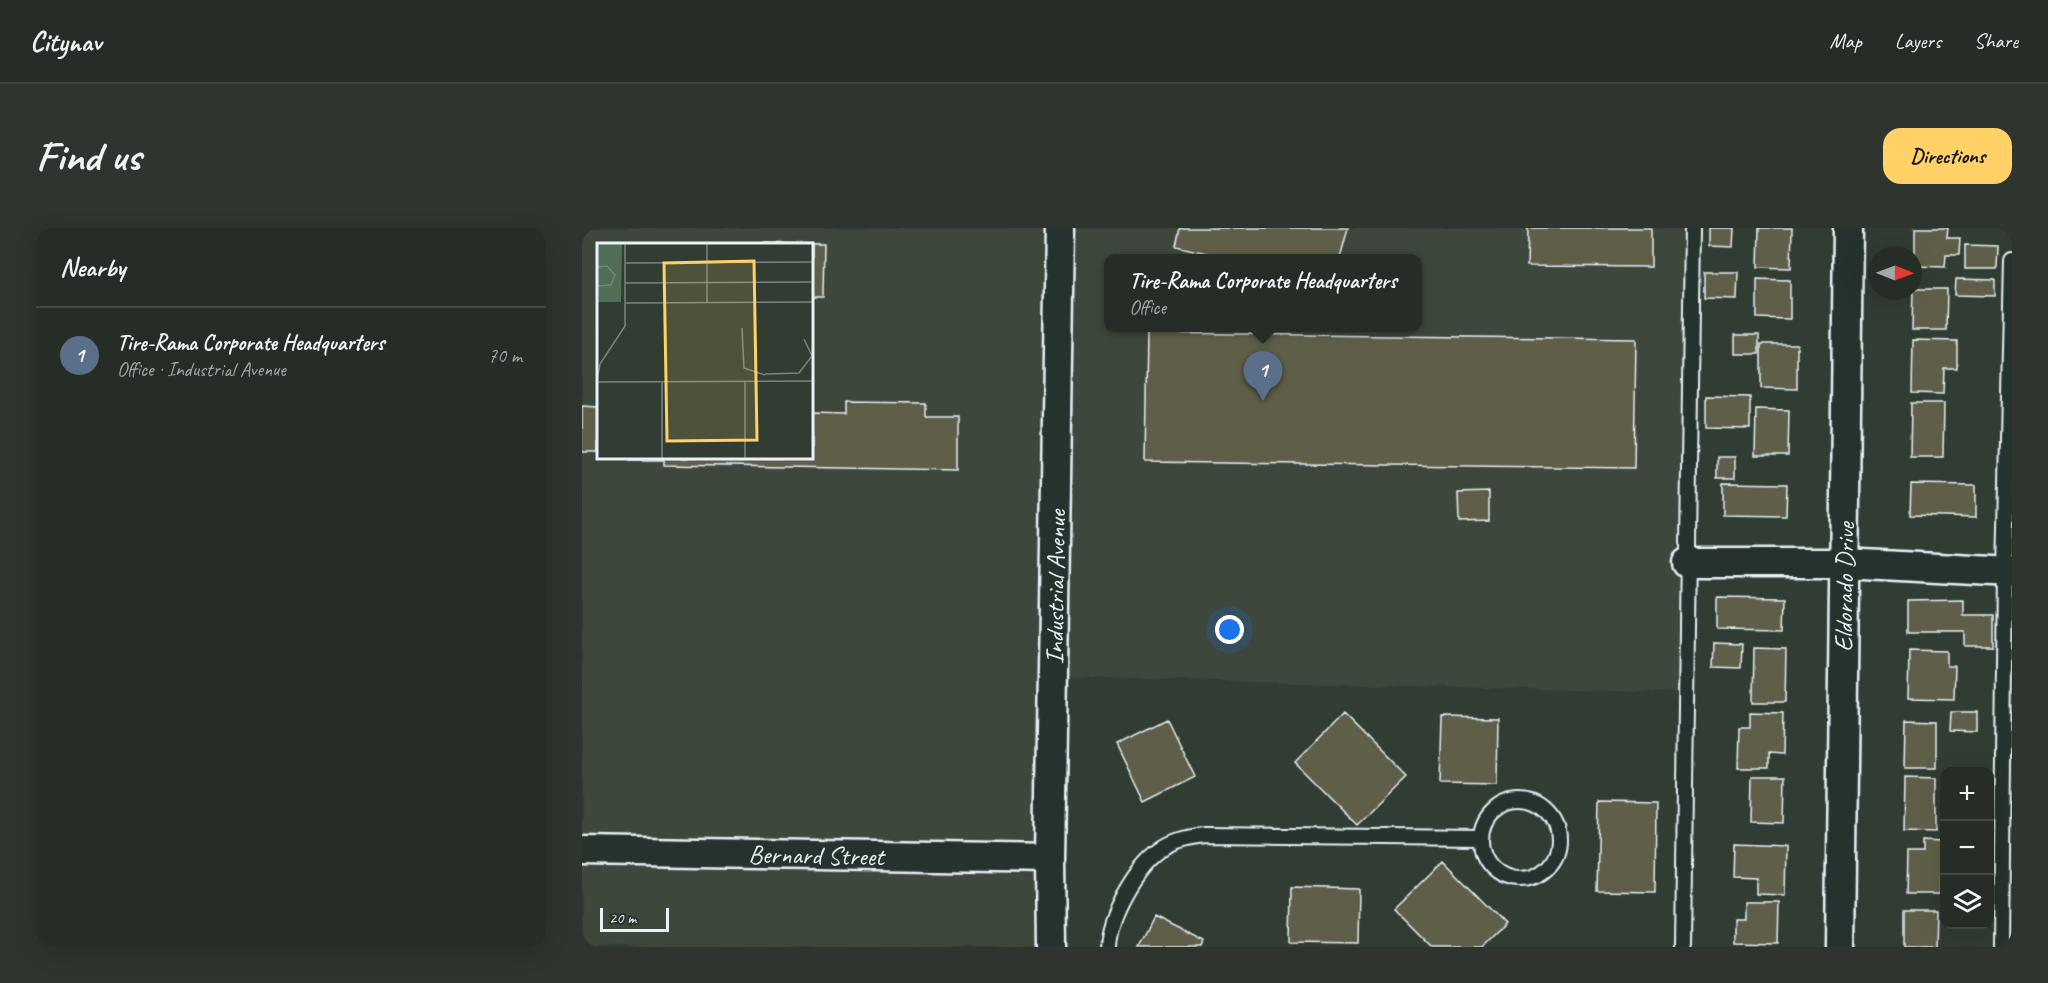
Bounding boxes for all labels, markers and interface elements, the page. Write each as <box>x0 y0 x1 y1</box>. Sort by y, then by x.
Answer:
text: Citynav <box>30 24 101 59</box>
text: Map <box>1829 28 1862 54</box>
text: Layers <box>1895 28 1941 54</box>
text: Share <box>1974 28 2018 54</box>
button: Directions <box>1883 128 2012 184</box>
text: Find us <box>36 130 141 183</box>
inset map <box>597 243 813 459</box>
north arrow <box>1868 246 1922 300</box>
text: Nearby <box>60 251 125 284</box>
popup <box>1104 254 1422 332</box>
text: Tire-Rama Corporate Headquarters <box>1129 267 1397 295</box>
text: Office <box>1129 295 1166 320</box>
text: Tire-Rama Corporate Headquarters <box>117 329 384 357</box>
text: 1 <box>75 343 84 368</box>
text: 70 m <box>488 343 522 368</box>
pin: 1 <box>1244 352 1282 401</box>
text: Office · Industrial Avenue <box>117 357 286 382</box>
street label: Industrial Avenue <box>1038 508 1073 665</box>
street label: Eldorado Drive <box>1827 521 1862 652</box>
your location <box>1215 615 1244 644</box>
map controls <box>1940 767 1994 929</box>
button: + <box>1940 767 1994 821</box>
button: − <box>1940 821 1994 875</box>
street label: Bernard Street <box>748 838 886 873</box>
button: layers <box>1940 875 1994 929</box>
scale bar <box>600 905 669 932</box>
text: 20 m <box>609 908 636 928</box>

